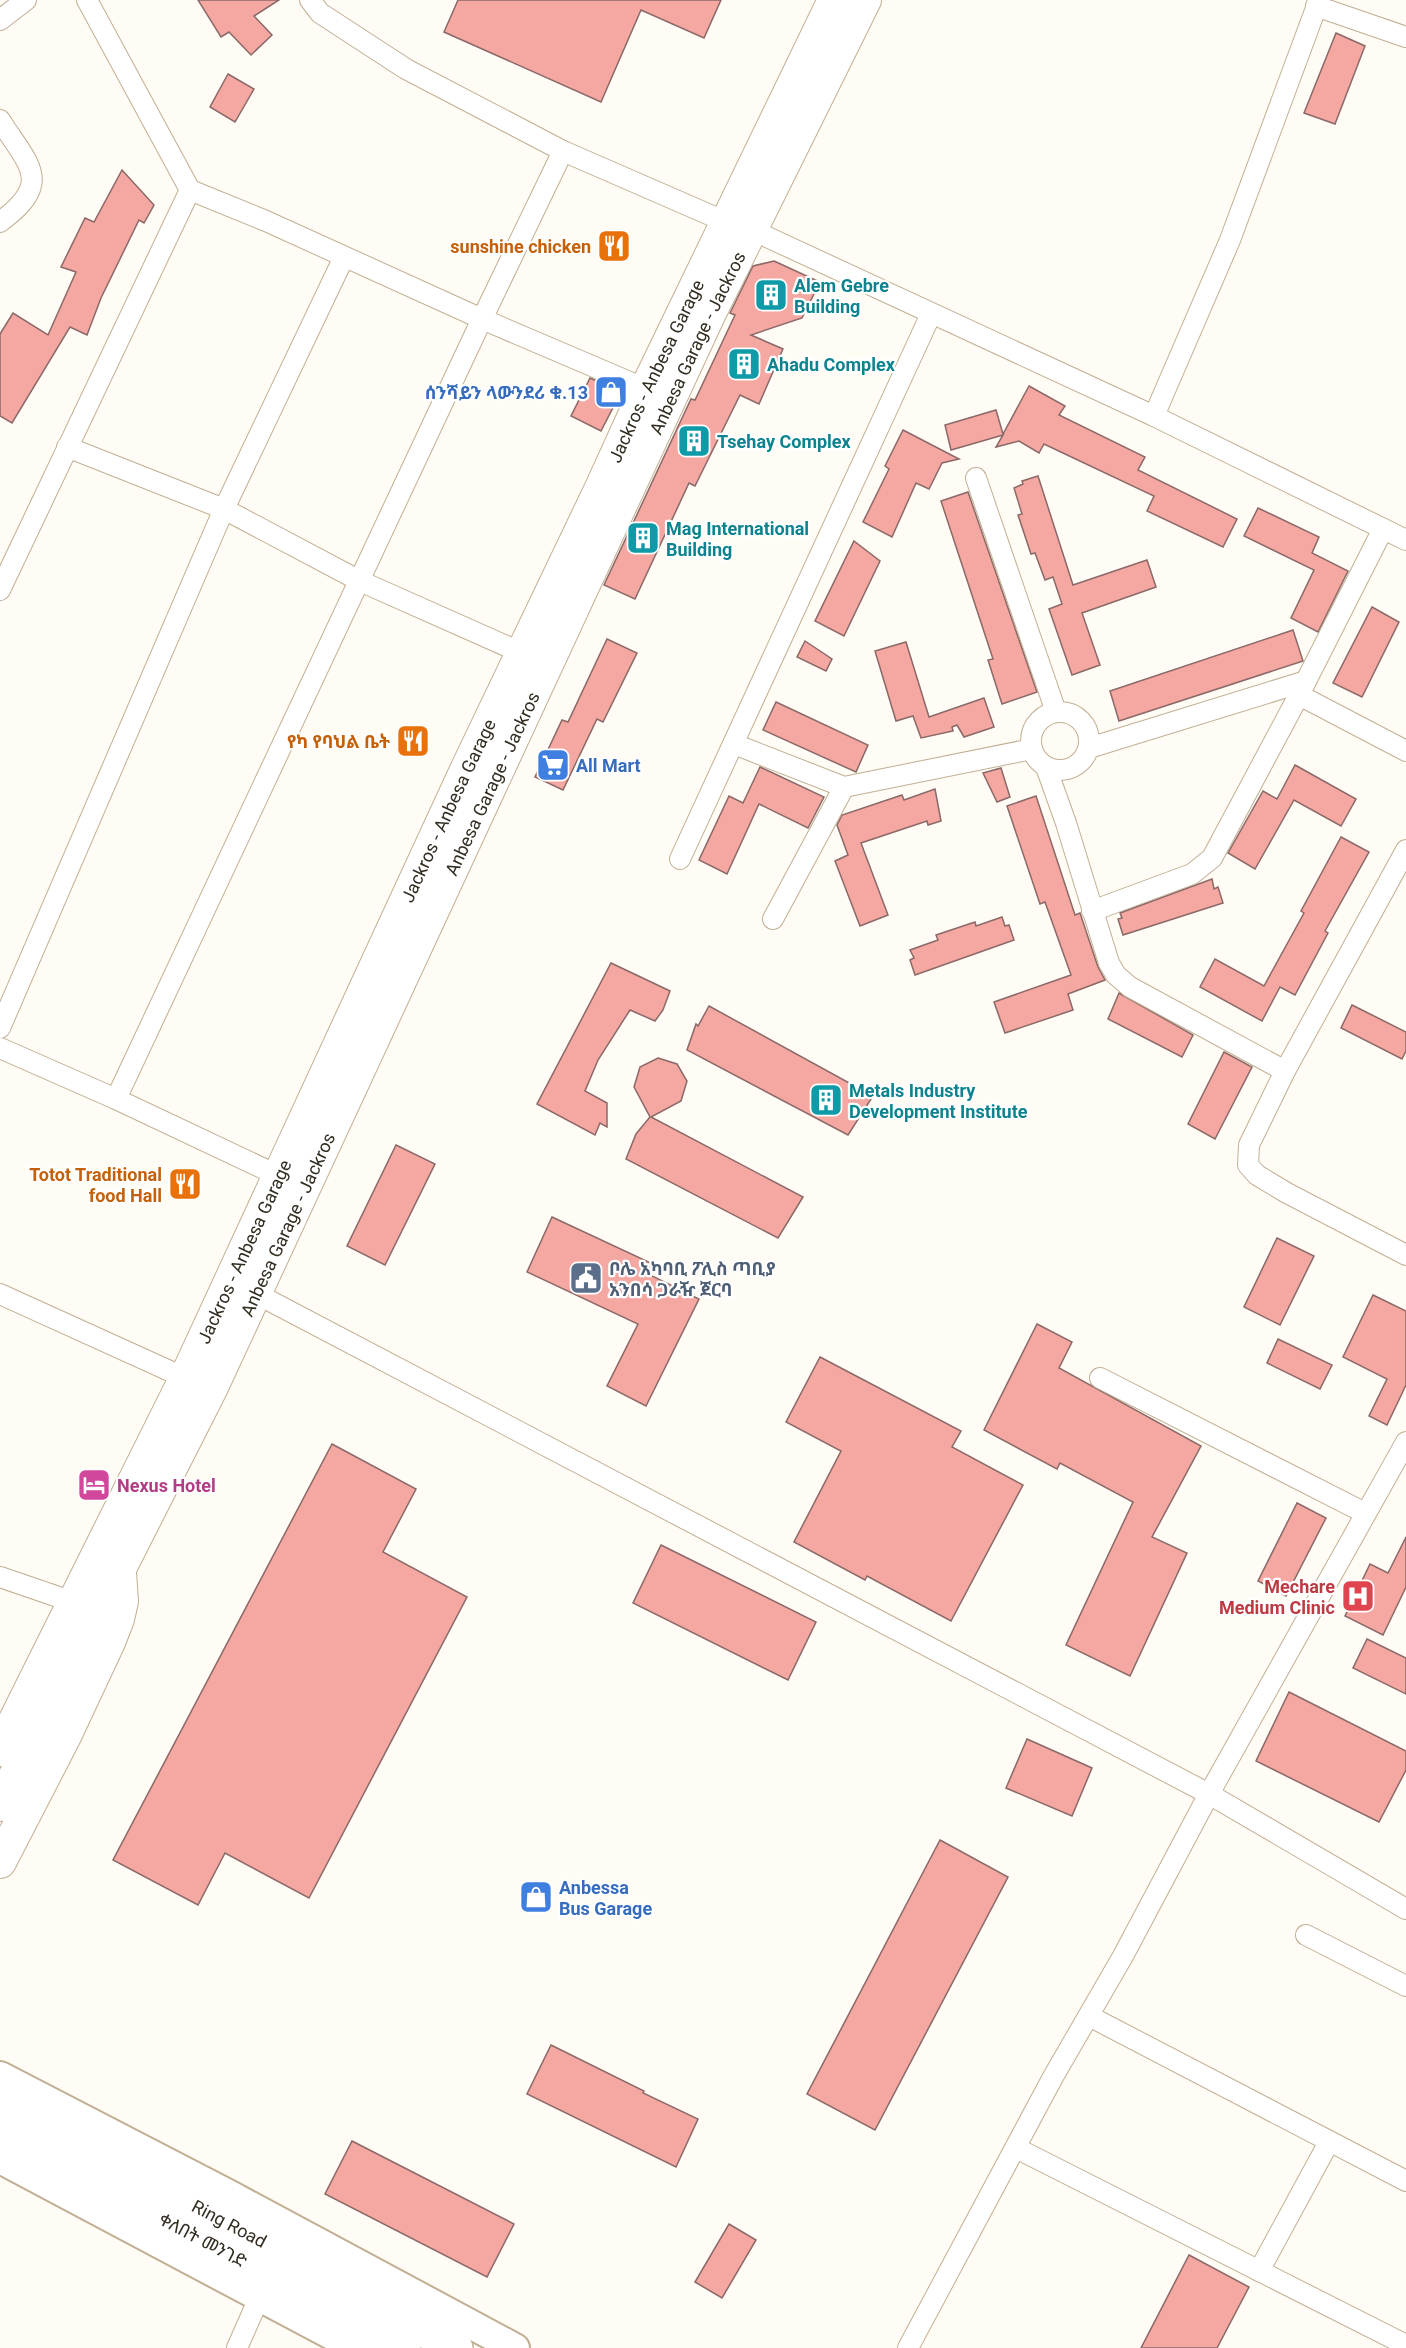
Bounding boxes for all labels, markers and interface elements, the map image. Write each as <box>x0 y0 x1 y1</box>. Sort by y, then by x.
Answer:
restaurant icon: sunshine chicken <box>596 228 632 264</box>
place label: sunshine chicken <box>450 236 591 257</box>
street label: Anbesa Garage - Jackros <box>645 248 749 438</box>
place label: Alem Gebre Building <box>794 275 889 317</box>
street label: Jackros - Anbesa Garage <box>603 276 708 466</box>
building icon: Alem Gebre Building <box>753 277 789 313</box>
building icon: Ahadu Complex <box>726 346 762 382</box>
place label: Ahadu Complex <box>767 354 896 375</box>
shop icon: ሰንሻይን ላውንደሪ ቁ.13 <box>593 374 629 410</box>
place label: ሰንሻይን ላውንደሪ ቁ.13 <box>425 382 588 403</box>
building icon: Tsehay Complex <box>676 423 712 459</box>
place label: Tsehay Complex <box>717 431 852 452</box>
place label: Mag International Building <box>666 518 809 560</box>
building icon: Mag International Building <box>625 520 661 556</box>
street label: Anbesa Garage - Jackros <box>440 688 543 878</box>
street label: Jackros - Anbesa Garage <box>396 715 500 905</box>
restaurant icon: የካ የባህል ቤት <box>395 723 431 759</box>
place label: የካ የባህል ቤት <box>287 731 390 752</box>
supermarket icon: All Mart <box>535 747 571 783</box>
place label: All Mart <box>576 755 641 776</box>
place label: Metals Industry Development Institute <box>849 1080 1028 1122</box>
building icon: Metals Industry Development Institute <box>808 1082 844 1118</box>
street label: Anbesa Garage - Jackros <box>236 1129 339 1319</box>
street label: Jackros - Anbesa Garage <box>192 1156 295 1347</box>
place label: Totot Traditional food Hall <box>29 1164 162 1206</box>
restaurant icon: Totot Traditional food Hall <box>167 1166 203 1202</box>
place label: ቦሌ አካባቢ ፖሊስ ጣቢያ አንበሳ ጋራዥ ጀርባ <box>609 1258 776 1300</box>
public building icon: ቦሌ አካባቢ ፖሊስ ጣቢያ አንበሳ ጋራዥ ጀርባ <box>568 1260 604 1296</box>
hotel icon: Nexus Hotel <box>76 1467 112 1503</box>
place label: Nexus Hotel <box>117 1475 216 1496</box>
place label: Mechare Medium Clinic <box>1219 1576 1335 1618</box>
hospital icon: Mechare Medium Clinic <box>1340 1578 1376 1614</box>
place label: Anbessa Bus Garage <box>559 1877 652 1919</box>
shop icon: Anbessa Bus Garage <box>518 1879 554 1915</box>
street label: Ring Road <box>189 2195 270 2251</box>
street label: ቀለበት መንገድ <box>156 2208 251 2272</box>

